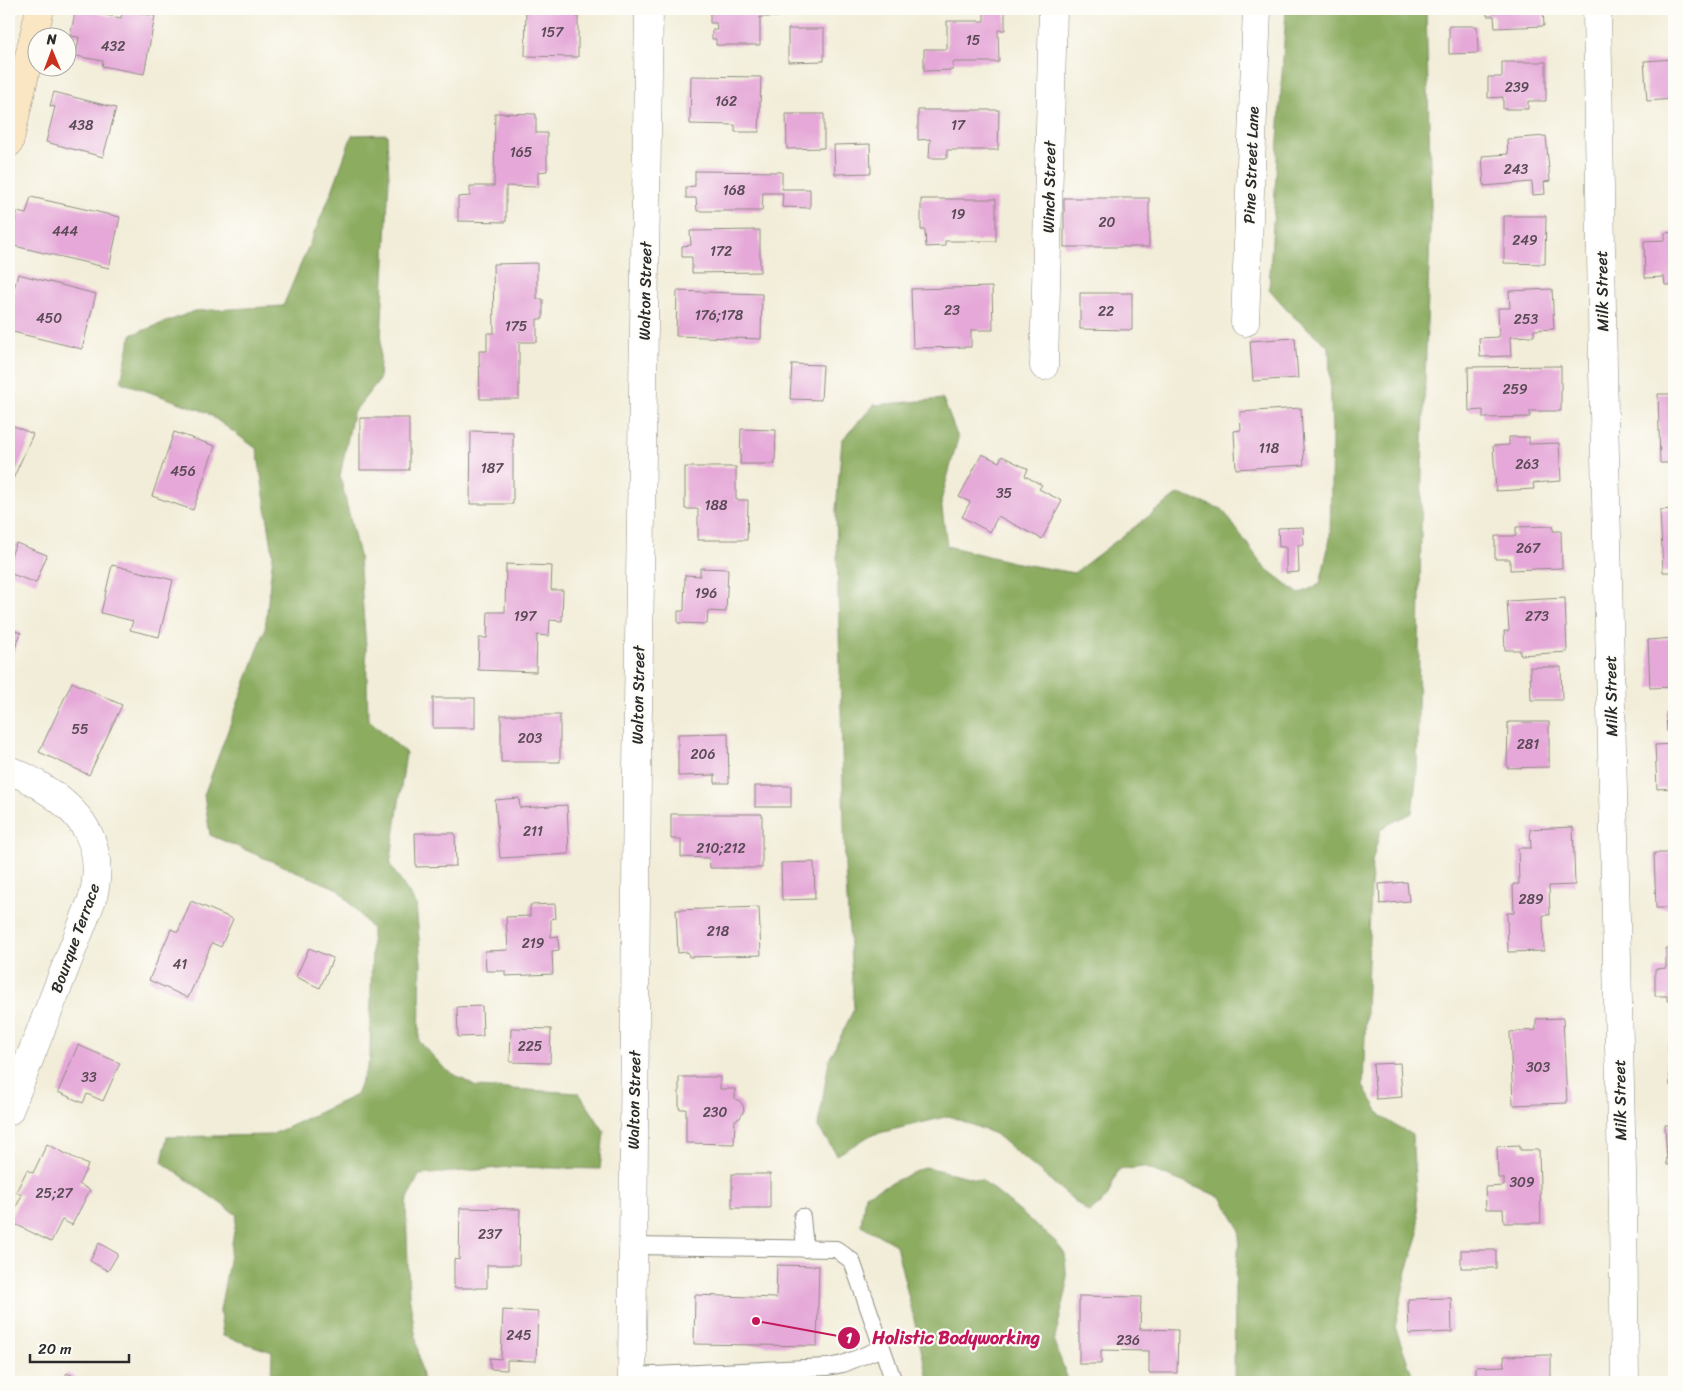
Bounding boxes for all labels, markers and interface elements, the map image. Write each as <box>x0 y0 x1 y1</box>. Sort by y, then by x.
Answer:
house number: 157 <box>541 20 564 45</box>
text: N <box>46 27 57 52</box>
north arrow <box>28 28 78 78</box>
house number: 15 <box>966 28 981 53</box>
house number: 432 <box>101 34 125 59</box>
house number: 239 <box>1505 75 1530 100</box>
house number: 162 <box>715 89 737 114</box>
street label: Pine Street Lane <box>1234 105 1268 224</box>
house number: 438 <box>69 113 94 138</box>
house number: 17 <box>951 113 966 138</box>
house number: 165 <box>510 140 533 165</box>
street label: Winch Street <box>1034 140 1064 233</box>
house number: 243 <box>1504 157 1529 182</box>
house number: 168 <box>723 178 746 203</box>
house number: 19 <box>951 202 966 227</box>
house number: 20 <box>1099 210 1116 235</box>
house number: 444 <box>52 219 78 244</box>
house number: 249 <box>1512 228 1538 253</box>
house number: 172 <box>710 239 732 264</box>
street label: Walton Street <box>630 241 660 341</box>
street label: Milk Street <box>1587 250 1617 332</box>
house number: 23 <box>944 298 960 323</box>
house number: 22 <box>1098 299 1114 324</box>
house number: 176;178 <box>695 303 744 328</box>
house number: 450 <box>36 306 62 331</box>
house number: 253 <box>1514 307 1538 332</box>
house number: 175 <box>505 314 528 339</box>
house number: 259 <box>1502 377 1528 402</box>
house number: 118 <box>1259 436 1280 461</box>
house number: 263 <box>1515 452 1539 477</box>
house number: 187 <box>481 456 504 481</box>
house number: 456 <box>170 459 196 484</box>
house number: 35 <box>996 481 1013 506</box>
house number: 188 <box>705 493 728 518</box>
house number: 267 <box>1516 536 1541 561</box>
house number: 196 <box>695 581 717 606</box>
house number: 197 <box>514 604 537 629</box>
house number: 273 <box>1525 604 1549 629</box>
street label: Walton Street <box>623 645 653 745</box>
street label: Milk Street <box>1596 655 1626 737</box>
house number: 55 <box>71 717 89 742</box>
house number: 203 <box>518 726 543 751</box>
house number: 281 <box>1517 732 1539 757</box>
house number: 206 <box>691 742 715 767</box>
house number: 211 <box>523 819 543 844</box>
house number: 210;212 <box>696 836 746 861</box>
street label: Bourque Terrace <box>42 879 108 997</box>
house number: 289 <box>1518 887 1544 912</box>
house number: 218 <box>707 919 730 944</box>
house number: 219 <box>522 931 545 956</box>
house number: 41 <box>173 952 187 977</box>
house number: 225 <box>518 1034 543 1059</box>
street label: Walton Street <box>619 1050 649 1150</box>
house number: 303 <box>1526 1055 1550 1080</box>
street label: Milk Street <box>1605 1059 1635 1141</box>
house number: 33 <box>81 1065 97 1090</box>
house number: 230 <box>703 1100 727 1125</box>
house number: 309 <box>1509 1170 1535 1195</box>
house number: 25;27 <box>36 1181 73 1206</box>
house number: 237 <box>478 1222 503 1247</box>
callout: Holistic Bodyworking <box>837 1321 1050 1354</box>
text: Holistic Bodyworking <box>871 1322 1040 1354</box>
house number: 245 <box>506 1323 532 1348</box>
text: 1 <box>846 1325 853 1351</box>
house number: 236 <box>1116 1328 1140 1353</box>
scale bar <box>30 1331 129 1363</box>
text: 20 m <box>38 1336 72 1362</box>

